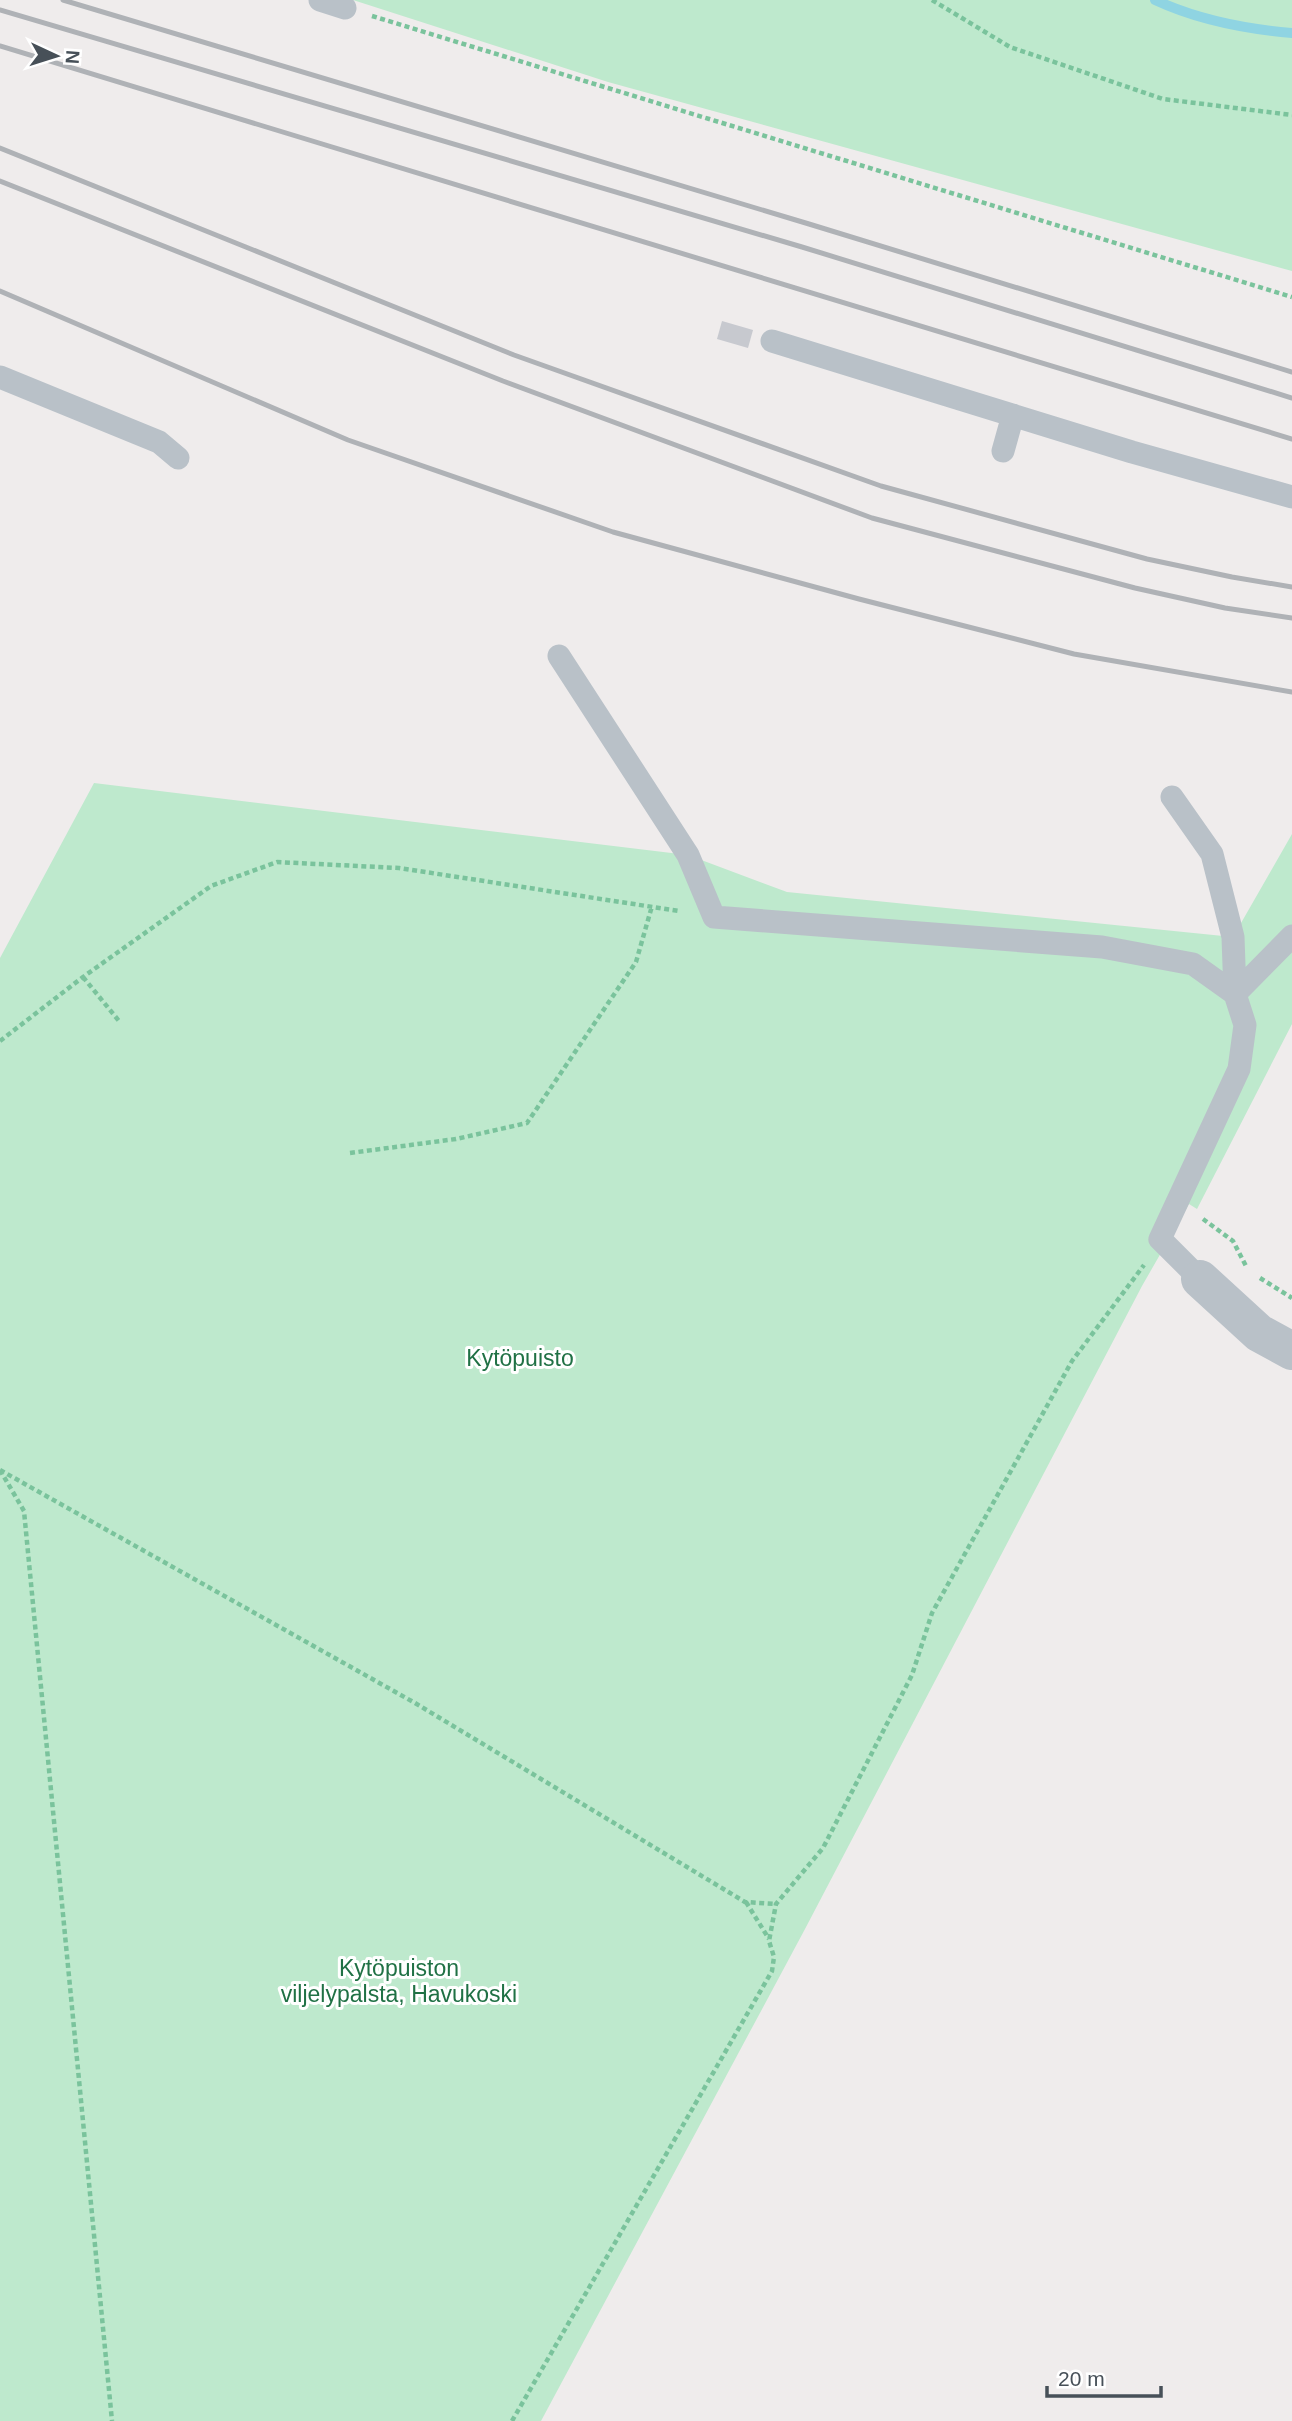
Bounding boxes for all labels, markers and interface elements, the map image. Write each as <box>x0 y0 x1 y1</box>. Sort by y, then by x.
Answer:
north arrow <box>21 21 91 91</box>
text: N <box>62 50 83 65</box>
park label: Kytöpuisto <box>466 1345 574 1371</box>
park label: Kytöpuiston viljelypalsta, Havukoski <box>281 1955 517 2007</box>
scale bar <box>1047 2354 1161 2398</box>
text: 20 m <box>1058 2367 1105 2390</box>

